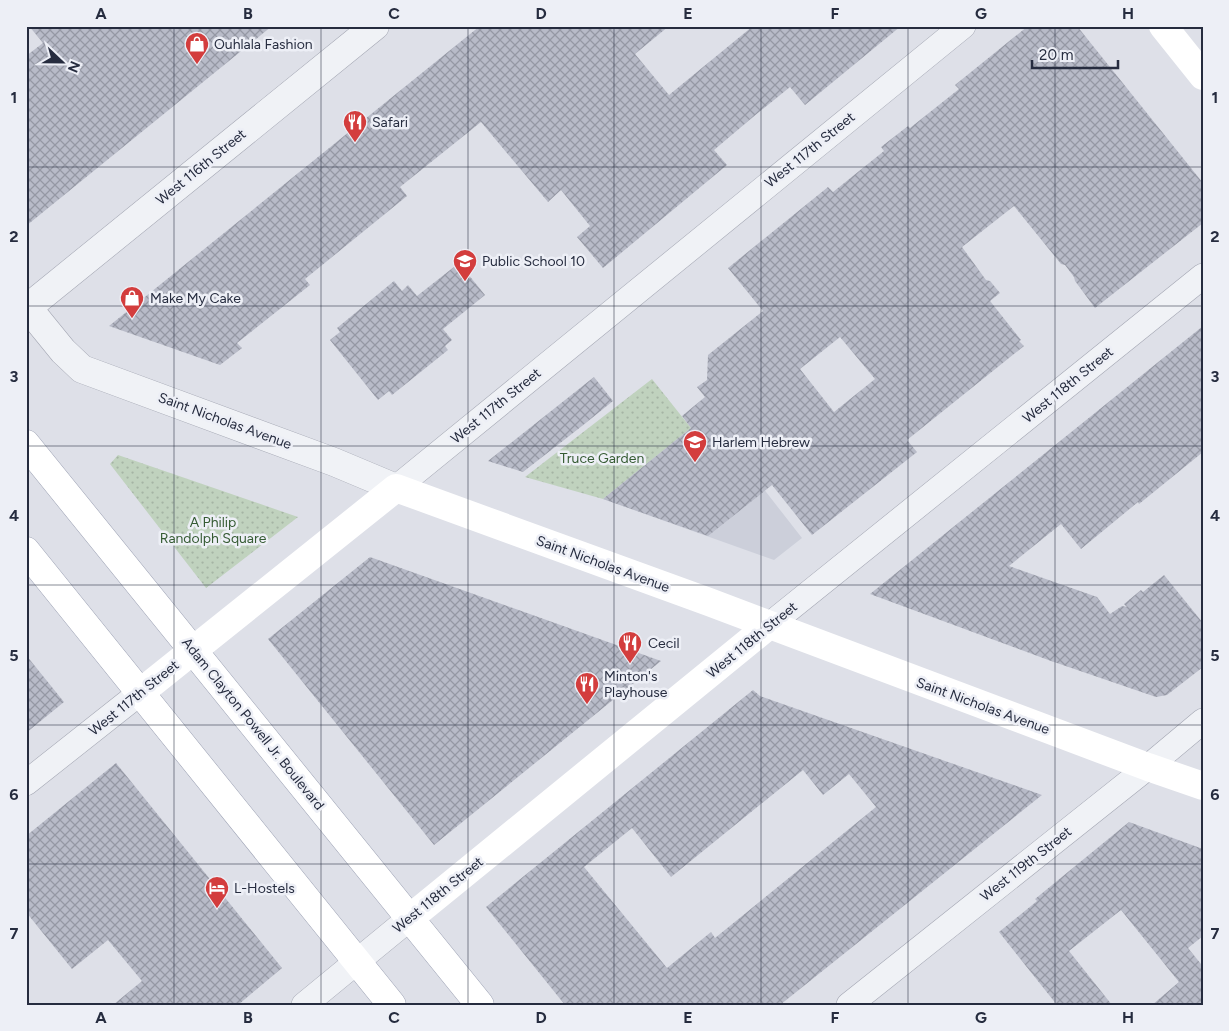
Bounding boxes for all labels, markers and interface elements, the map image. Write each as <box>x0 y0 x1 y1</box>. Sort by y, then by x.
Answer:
text: A <box>95 4 107 23</box>
text: B <box>243 4 253 23</box>
text: C <box>388 4 400 23</box>
text: D <box>535 4 547 23</box>
text: E <box>683 4 693 23</box>
text: F <box>831 4 840 23</box>
text: G <box>975 4 987 23</box>
text: H <box>1122 4 1134 23</box>
shop icon: Ouhlala Fashion <box>184 31 210 65</box>
place label: Ouhlala Fashion <box>214 36 313 53</box>
north arrow <box>38 38 88 88</box>
scale bar <box>1032 38 1118 70</box>
text: 20 m <box>1039 46 1073 64</box>
text: N <box>64 58 83 75</box>
text: 1 <box>11 88 17 107</box>
text: 1 <box>1212 88 1218 107</box>
restaurant icon: Safari <box>342 109 368 143</box>
street label: West 117th Street <box>762 109 858 191</box>
place label: Safari <box>372 114 408 131</box>
street label: West 116th Street <box>153 125 249 209</box>
text: 2 <box>9 227 19 246</box>
text: 2 <box>1210 227 1220 246</box>
school or university icon: Public School 10 <box>452 248 478 282</box>
place label: Public School 10 <box>482 253 585 270</box>
shop icon: Make My Cake <box>119 285 145 319</box>
place label: Make My Cake <box>150 290 241 307</box>
street label: West 118th Street <box>1019 343 1117 427</box>
street label: West 117th Street <box>448 365 544 447</box>
text: 3 <box>10 367 19 386</box>
text: 3 <box>1211 367 1220 386</box>
street label: Saint Nicholas Avenue <box>156 389 294 453</box>
school or university icon: Harlem Hebrew <box>682 429 708 463</box>
place label: Harlem Hebrew <box>712 434 810 451</box>
park label: Truce Garden <box>560 450 644 467</box>
text: 4 <box>9 506 19 525</box>
text: 4 <box>1210 506 1220 525</box>
park label: A Philip Randolph Square <box>160 514 267 547</box>
street label: Saint Nicholas Avenue <box>534 532 672 596</box>
street label: West 118th Street <box>703 598 801 682</box>
restaurant icon: Cecil <box>617 630 643 664</box>
street label: Adam Clayton Powell Jr. Boulevard <box>178 634 328 814</box>
place label: Cecil <box>648 635 680 652</box>
text: 5 <box>9 646 19 665</box>
text: 5 <box>1210 646 1220 665</box>
street label: West 117th Street <box>86 657 182 739</box>
place label: Minton's Playhouse <box>604 668 668 701</box>
restaurant icon: Minton's Playhouse <box>574 671 600 705</box>
street label: Saint Nicholas Avenue <box>914 674 1052 738</box>
text: 6 <box>9 785 19 804</box>
text: 6 <box>1210 785 1220 804</box>
street label: West 119th Street <box>977 823 1075 905</box>
street label: West 118th Street <box>389 853 487 937</box>
hotel icon: L-Hostels <box>204 875 230 909</box>
place label: L-Hostels <box>234 880 295 897</box>
text: 7 <box>10 924 19 943</box>
text: 7 <box>1211 924 1220 943</box>
text: A <box>95 1008 107 1027</box>
text: B <box>243 1008 253 1027</box>
text: C <box>388 1008 400 1027</box>
text: D <box>535 1008 547 1027</box>
text: E <box>683 1008 693 1027</box>
text: F <box>831 1008 840 1027</box>
text: G <box>975 1008 987 1027</box>
text: H <box>1122 1008 1134 1027</box>

